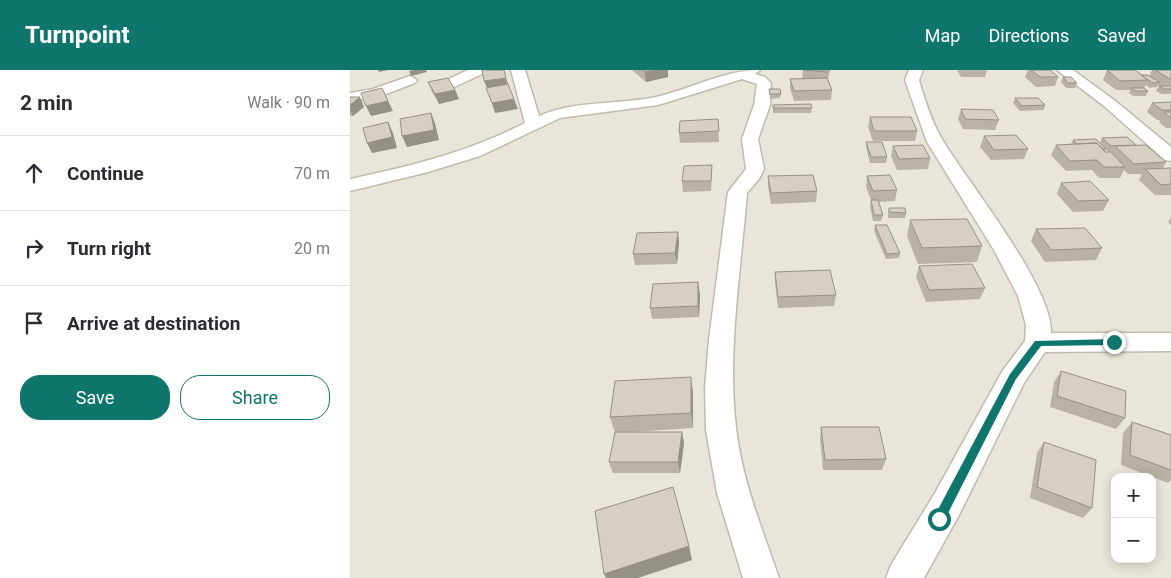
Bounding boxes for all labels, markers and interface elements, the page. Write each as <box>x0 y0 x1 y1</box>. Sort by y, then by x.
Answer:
text: Turnpoint <box>25 21 130 49</box>
text: Map <box>925 25 960 46</box>
text: Directions <box>988 25 1069 46</box>
text: Saved <box>1097 25 1146 46</box>
text: 2 min <box>20 91 73 115</box>
text: Walk · 90 m <box>247 93 330 112</box>
icon: ahead <box>20 159 48 187</box>
text: Continue <box>67 162 144 185</box>
text: 70 m <box>294 164 330 183</box>
icon: right <box>20 234 48 262</box>
text: Turn right <box>67 237 151 260</box>
text: 20 m <box>294 239 330 258</box>
icon: arrive <box>20 309 48 337</box>
text: Arrive at destination <box>67 312 240 335</box>
route end <box>1103 331 1126 354</box>
button: Save <box>20 375 170 420</box>
button: Share <box>180 375 330 420</box>
map controls <box>1111 473 1156 563</box>
button: + <box>1111 473 1156 518</box>
route start <box>928 508 951 531</box>
button: − <box>1111 518 1156 563</box>

